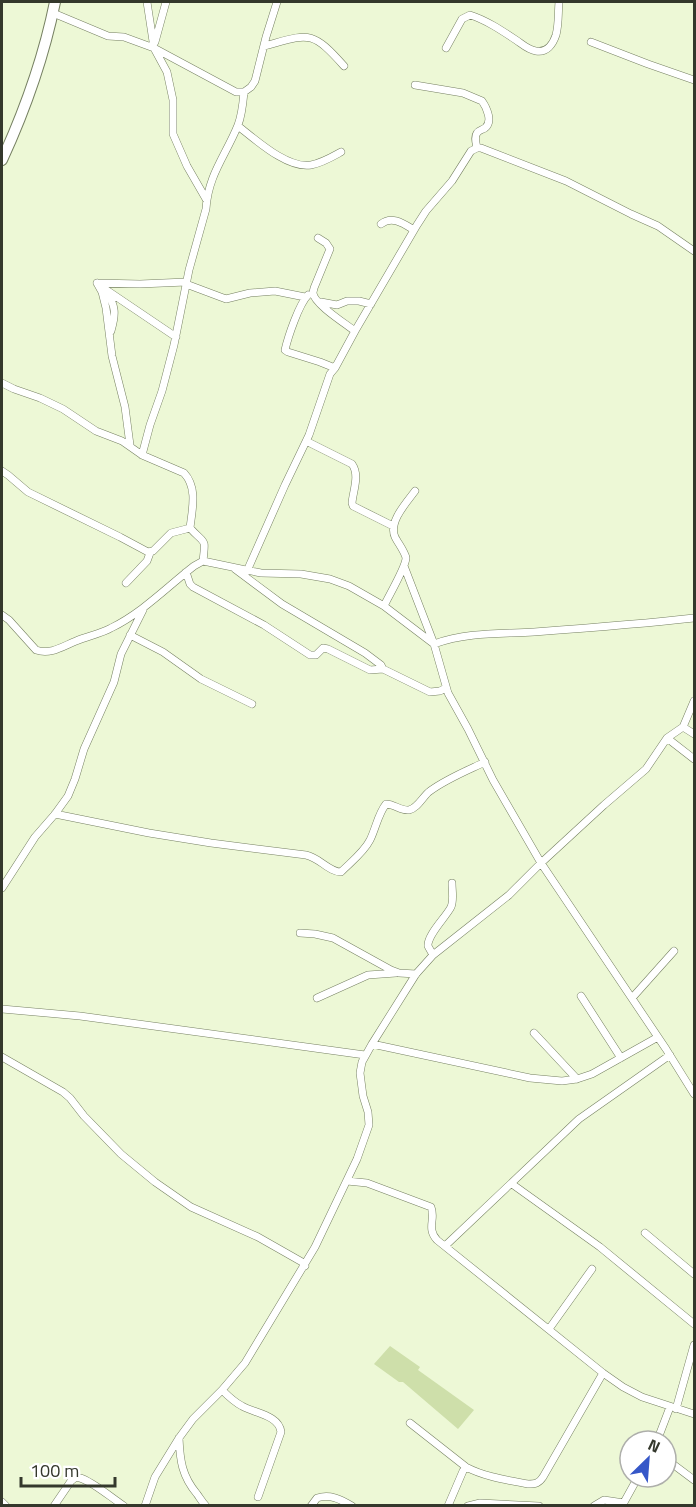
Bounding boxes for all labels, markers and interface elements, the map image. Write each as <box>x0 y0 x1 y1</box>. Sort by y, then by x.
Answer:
north arrow <box>618 1429 678 1489</box>
text: N <box>644 1432 664 1459</box>
scale bar <box>21 1450 116 1488</box>
text: 100 m <box>30 1457 79 1484</box>

